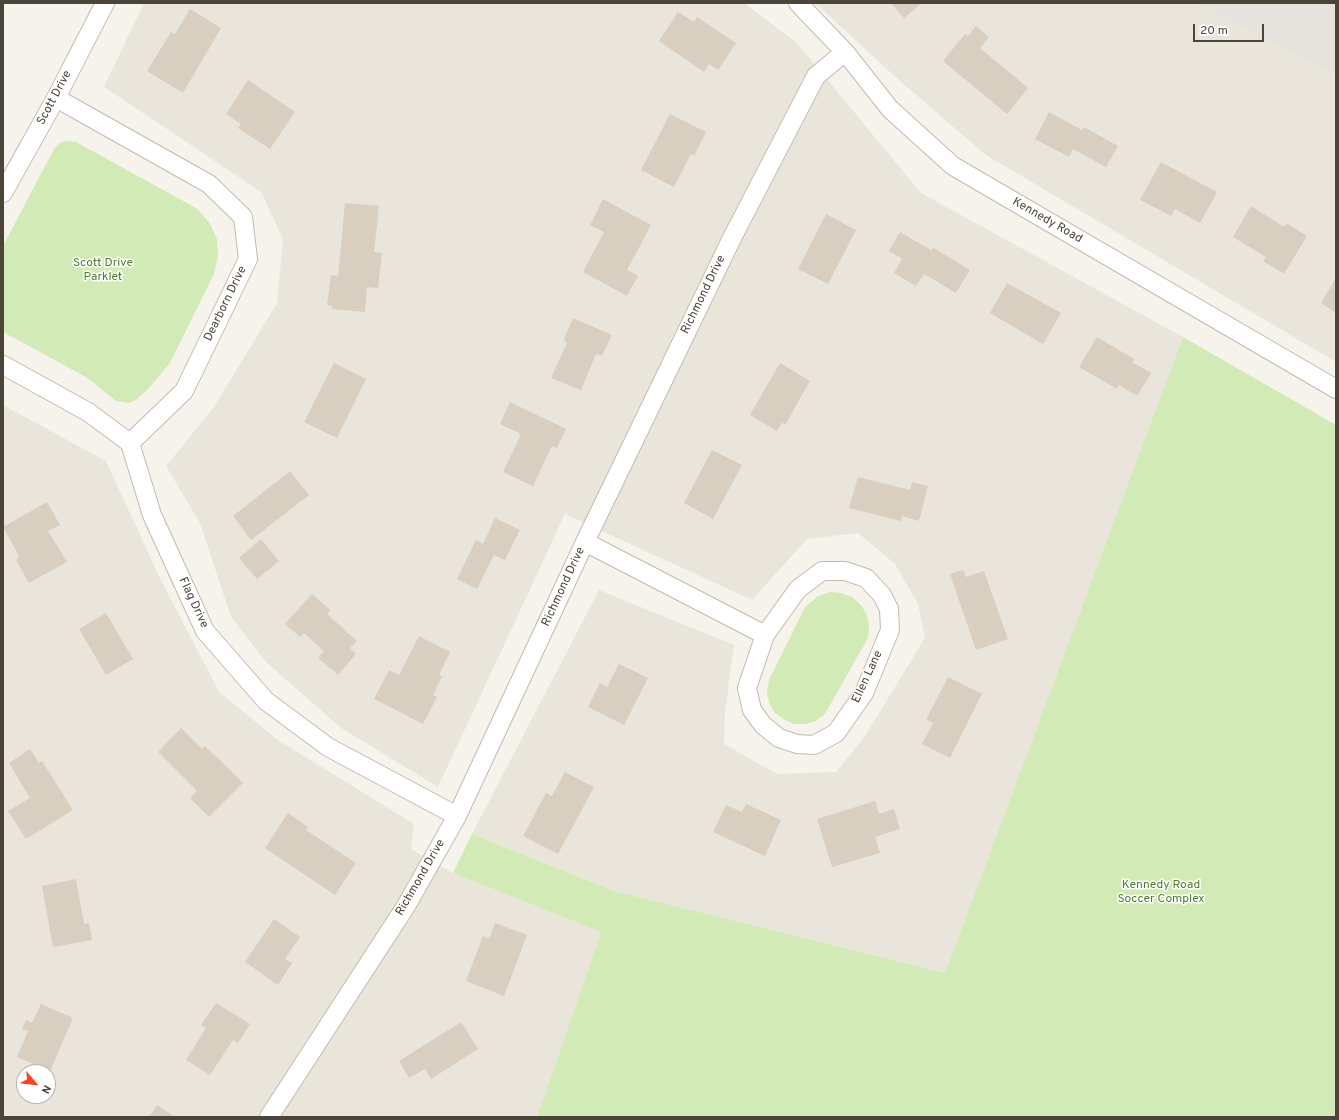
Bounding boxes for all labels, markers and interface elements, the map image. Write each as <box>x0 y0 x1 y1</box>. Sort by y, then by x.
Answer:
scale bar <box>1195 16 1266 42</box>
text: 20 m <box>1200 23 1228 39</box>
street label: Scott Drive <box>35 68 75 128</box>
street label: Kennedy Road <box>1009 195 1085 247</box>
street label: Richmond Drive <box>679 253 729 337</box>
park label: Scott Drive Parklet <box>73 257 133 285</box>
street label: Dearborn Drive <box>202 264 250 344</box>
street label: Richmond Drive <box>539 545 589 629</box>
street label: Flag Drive <box>175 575 211 631</box>
street label: Ellen Lane <box>850 648 886 706</box>
street label: Richmond Drive <box>393 837 449 919</box>
park label: Kennedy Road Soccer Complex <box>1117 879 1205 907</box>
north arrow <box>16 1064 56 1104</box>
text: N <box>38 1082 54 1096</box>

